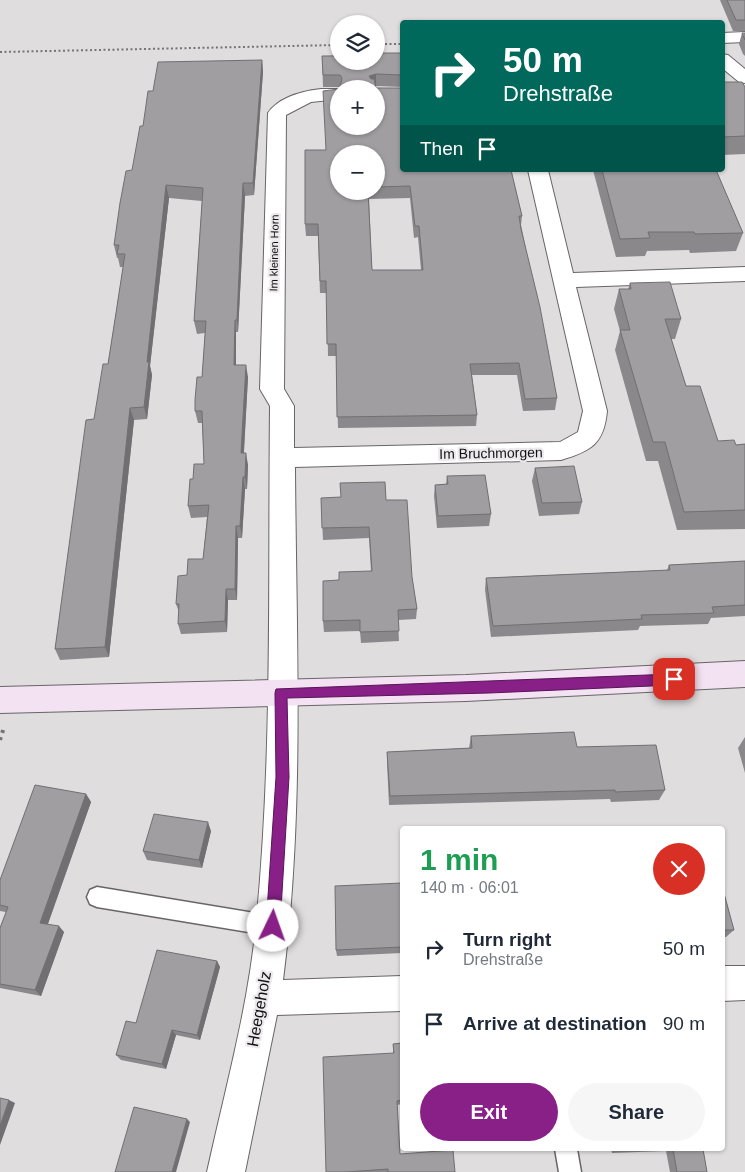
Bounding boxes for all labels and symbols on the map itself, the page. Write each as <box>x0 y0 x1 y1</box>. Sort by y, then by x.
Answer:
street label: Im kleinen Horn <box>267 214 281 292</box>
street label: Im Bruchmorgen <box>439 444 543 462</box>
pin <box>653 658 695 700</box>
position arrow <box>246 899 298 951</box>
street label: Heegeholz <box>244 970 274 1048</box>

